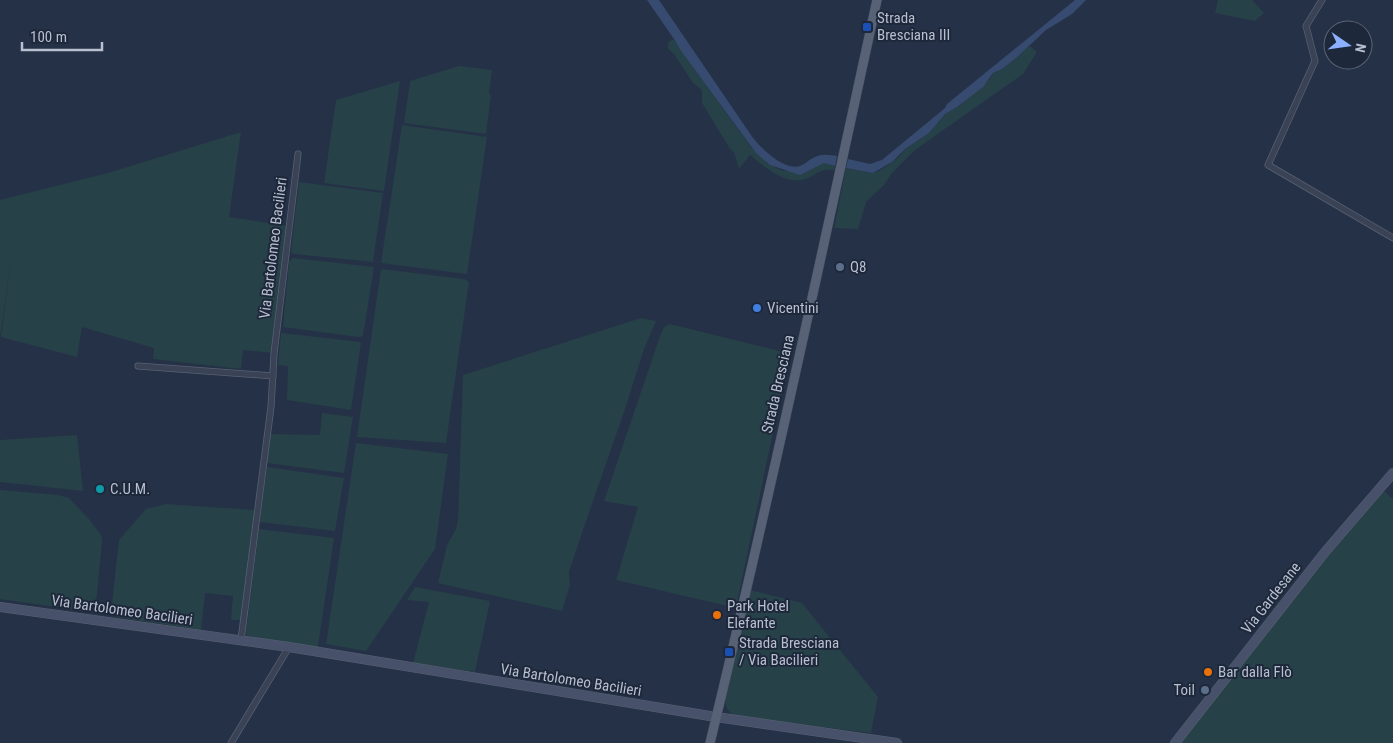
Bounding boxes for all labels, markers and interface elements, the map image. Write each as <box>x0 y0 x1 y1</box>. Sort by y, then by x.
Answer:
place label: Strada Bresciana III <box>877 9 950 44</box>
scale bar <box>22 20 102 52</box>
north arrow <box>1323 20 1373 70</box>
marker: Strada Bresciana III <box>861 21 873 33</box>
text: 100 m <box>30 28 67 46</box>
text: N <box>1352 42 1369 54</box>
street label: Via Bartolomeo Bacilieri <box>255 176 291 320</box>
place label: Q8 <box>850 258 866 276</box>
marker: Q8 <box>834 261 846 273</box>
place label: Vicentini <box>767 299 819 317</box>
marker: Vicentini <box>751 302 763 314</box>
street label: Strada Bresciana <box>758 333 798 435</box>
place label: C.U.M. <box>110 480 150 498</box>
marker: C.U.M. <box>94 483 106 495</box>
street label: Via Gardesane <box>1238 559 1304 637</box>
street label: Via Bartolomeo Bacilieri <box>50 591 194 629</box>
place label: Park Hotel Elefante <box>727 597 789 632</box>
marker: Park Hotel Elefante <box>711 609 723 621</box>
place label: Strada Bresciana / Via Bacilieri <box>739 634 839 669</box>
marker: Strada Bresciana / Via Bacilieri <box>723 646 735 658</box>
street label: Via Bartolomeo Bacilieri <box>499 660 643 700</box>
place label: Bar dalla Flò <box>1218 663 1292 681</box>
marker: Bar dalla Flò <box>1202 666 1214 678</box>
place label: Toil <box>1174 681 1195 699</box>
marker: Toil <box>1199 684 1211 696</box>

